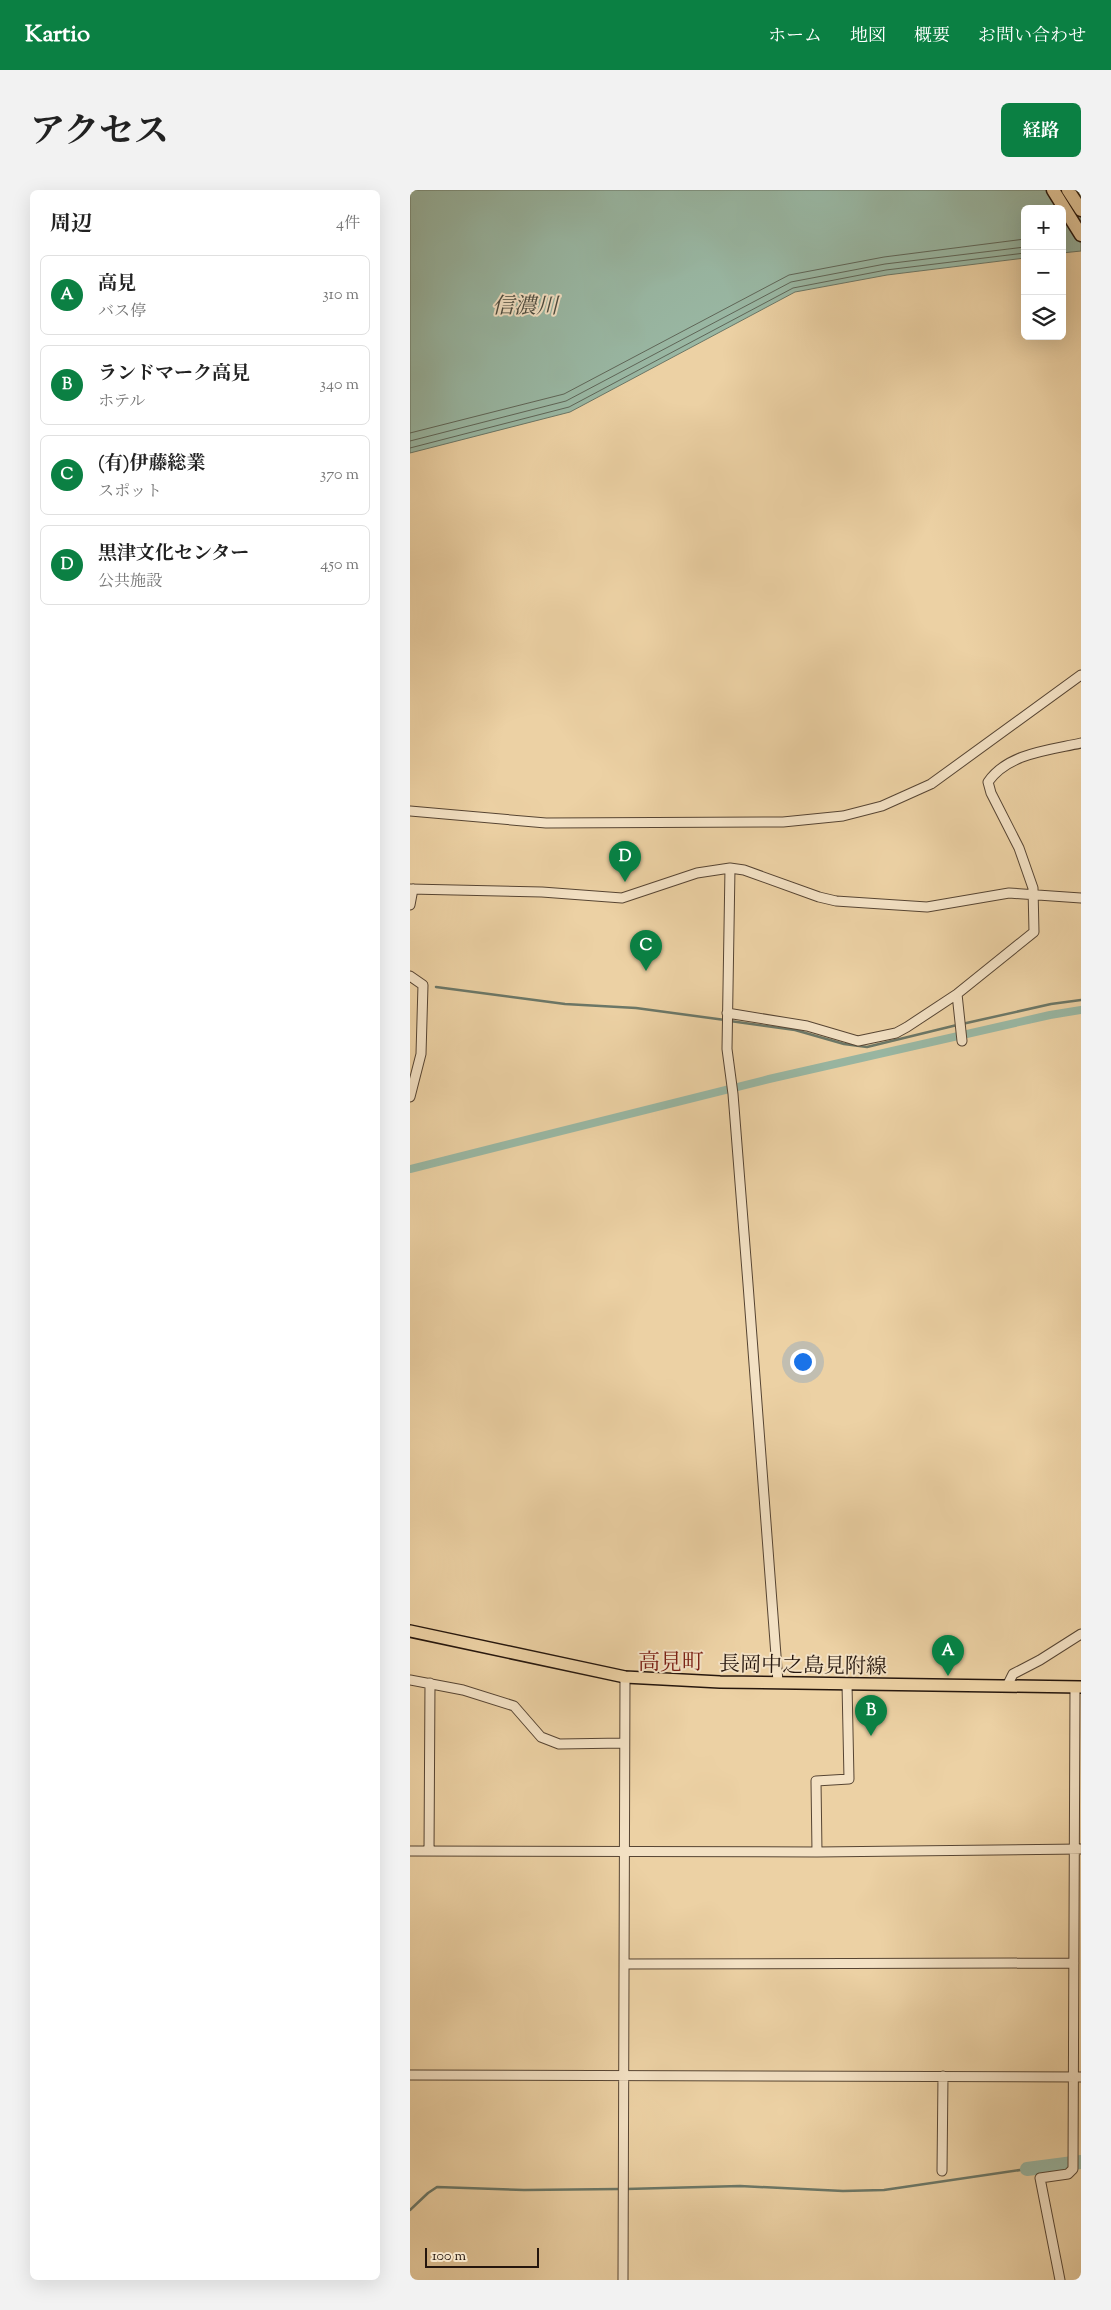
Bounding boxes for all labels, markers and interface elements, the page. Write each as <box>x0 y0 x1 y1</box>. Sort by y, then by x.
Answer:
text: Kartio <box>25 18 90 52</box>
text: ホーム <box>768 24 822 50</box>
text: 地図 <box>850 24 886 50</box>
text: 概要 <box>914 24 950 50</box>
text: お問い合わせ <box>978 24 1086 50</box>
button: 経路 <box>1001 103 1081 157</box>
text: アクセス <box>30 108 169 159</box>
map controls <box>1021 205 1066 340</box>
button: + <box>1021 205 1066 250</box>
text: 周辺 <box>50 210 92 240</box>
text: 4件 <box>336 213 360 236</box>
button: − <box>1021 250 1066 295</box>
text: 高見 <box>98 271 136 298</box>
text: A <box>61 284 74 307</box>
text: 310 m <box>322 284 359 307</box>
water label: 信濃川 <box>492 292 560 324</box>
button: layers <box>1021 295 1066 340</box>
text: バス停 <box>98 301 146 324</box>
text: ランドマーク高見 <box>98 361 250 388</box>
text: B <box>62 374 72 397</box>
text: 340 m <box>320 374 359 397</box>
text: ホテル <box>98 391 145 414</box>
text: (有)伊藤総業 <box>98 451 205 478</box>
text: C <box>61 464 73 487</box>
text: 370 m <box>320 464 359 487</box>
text: スポット <box>98 481 162 504</box>
text: 黒津文化センター <box>98 541 249 568</box>
text: D <box>61 554 73 577</box>
text: 450 m <box>320 554 359 577</box>
text: 公共施設 <box>98 571 162 594</box>
pin: D <box>609 841 641 882</box>
pin: C <box>630 930 662 971</box>
your location <box>790 1349 816 1375</box>
pin: A <box>932 1635 964 1676</box>
district label: 高見町 <box>638 1648 704 1680</box>
street label: 長岡中之島見附線 <box>719 1651 887 1683</box>
pin: B <box>855 1695 887 1736</box>
scale bar <box>425 2245 539 2268</box>
text: 100 m <box>432 2247 466 2267</box>

